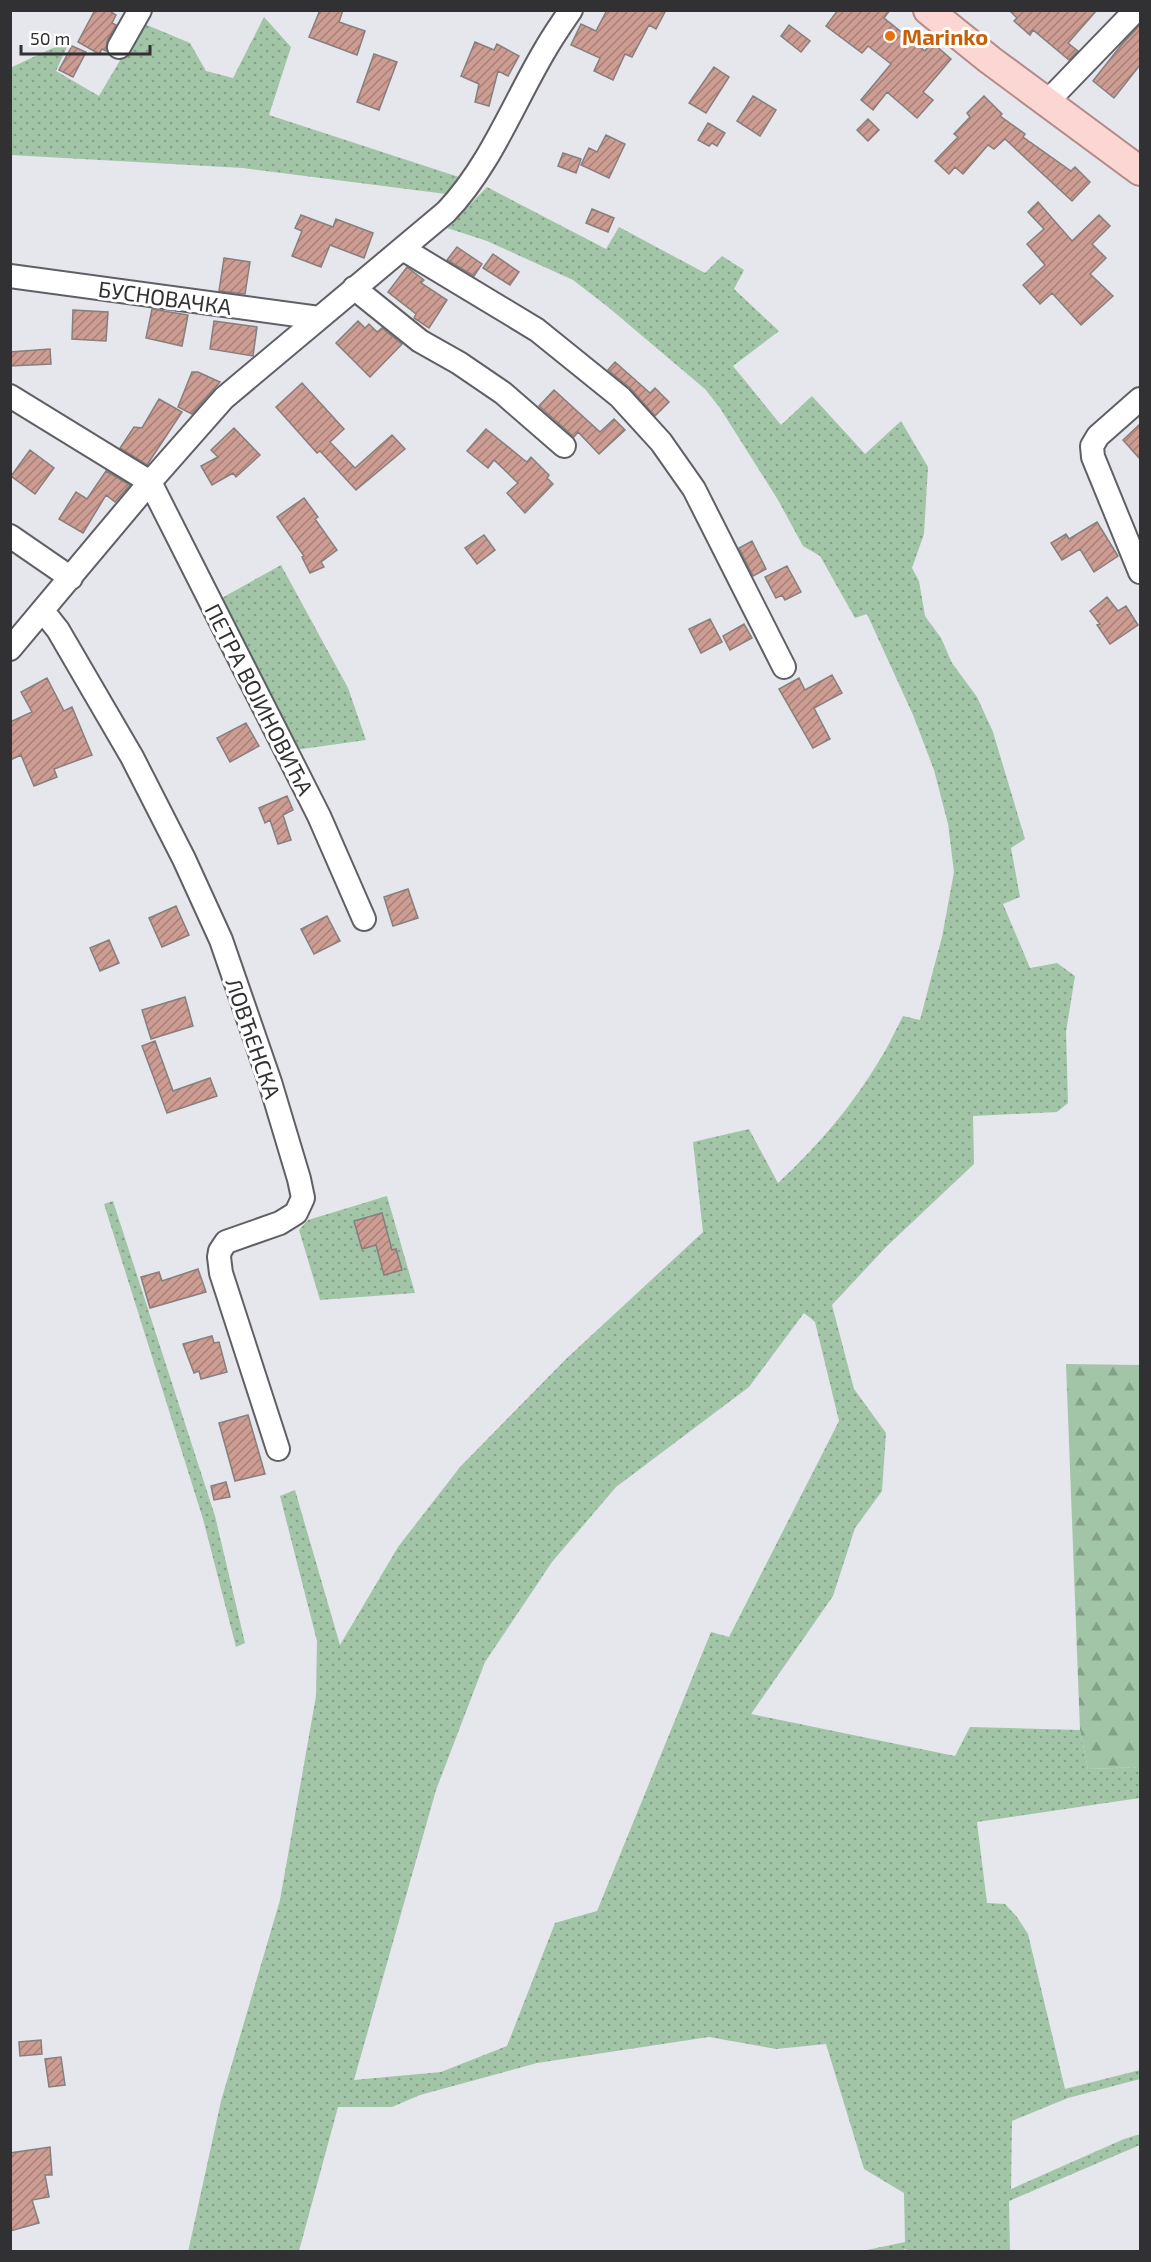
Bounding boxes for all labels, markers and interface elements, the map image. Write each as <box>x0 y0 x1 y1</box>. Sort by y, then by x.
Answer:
scale bar <box>21 18 150 56</box>
place label: Marinko <box>902 23 988 49</box>
text: 50 m <box>30 27 70 49</box>
marker: Marinko <box>883 29 897 43</box>
street label: БУСНОВАЧКА <box>97 275 234 319</box>
street label: ПЕТРА ВОЈИНОВИЋА <box>201 599 320 799</box>
street label: ЛОВЋЕНСКА <box>221 974 287 1102</box>

